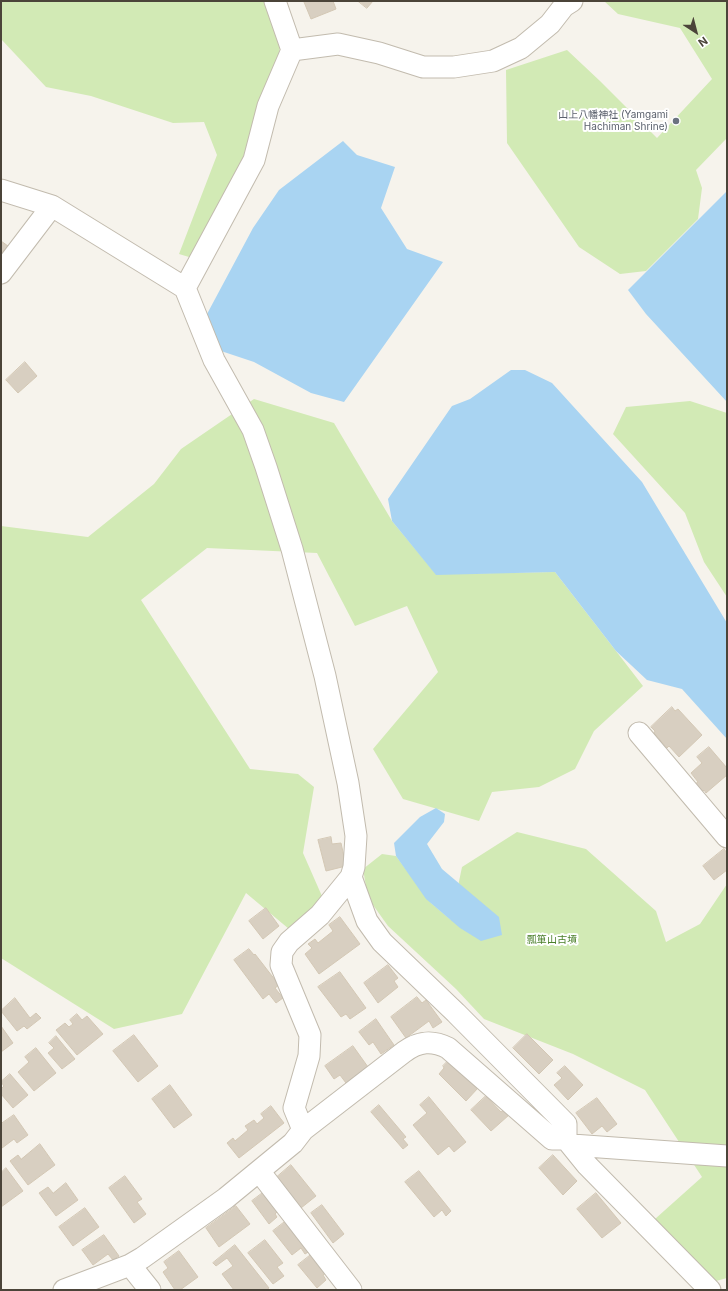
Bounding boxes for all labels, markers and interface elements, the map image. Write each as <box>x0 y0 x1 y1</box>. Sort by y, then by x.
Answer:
north arrow <box>676 12 716 52</box>
text: N <box>696 34 711 50</box>
place label: 山上八幡神社 (Yamgami Hachiman Shrine) <box>558 109 668 132</box>
marker: 山上八幡神社 (Yamgami Hachiman Shrine) <box>671 116 681 126</box>
park label: 瓢箪山古墳 <box>527 934 577 946</box>

